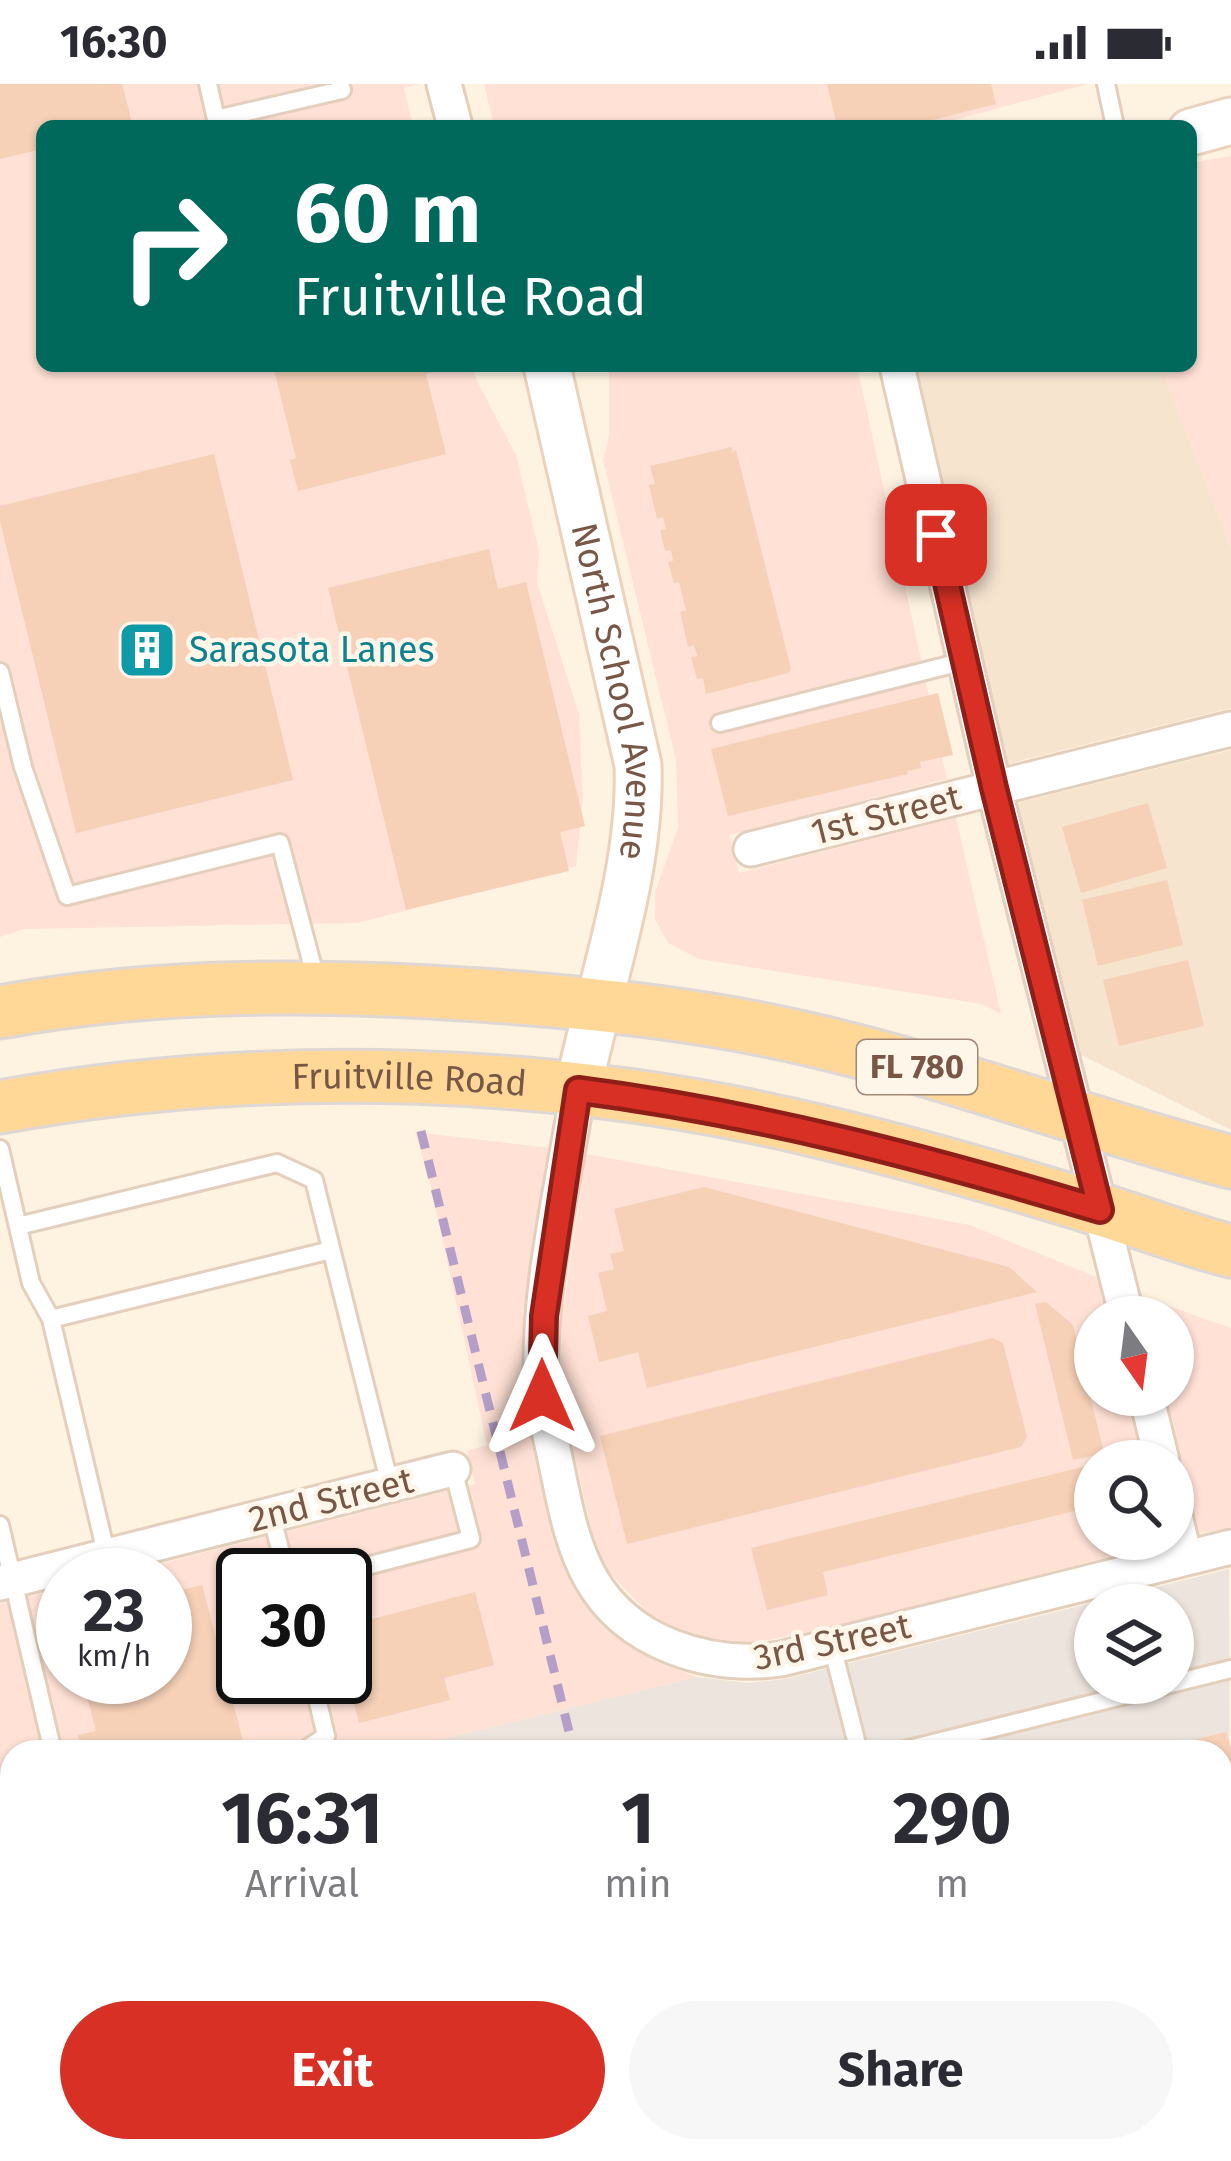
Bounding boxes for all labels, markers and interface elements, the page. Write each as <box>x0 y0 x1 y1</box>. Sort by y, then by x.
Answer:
text: 16:30 <box>60 15 168 69</box>
text: 60 m <box>294 163 481 264</box>
icon: right <box>96 168 252 324</box>
text: Fruitville Road <box>294 265 647 329</box>
pin <box>885 484 987 586</box>
icon: arrive <box>903 502 969 568</box>
street label: North School Avenue <box>561 519 660 863</box>
building icon: Sarasota Lanes <box>116 619 178 681</box>
place label: Sarasota Lanes <box>189 628 434 672</box>
street label: 1st Street <box>807 775 965 855</box>
road number: FL 780 <box>857 1040 977 1094</box>
street label: Fruitville Road <box>291 1054 528 1106</box>
north arrow <box>1074 1296 1194 1416</box>
map controls <box>1074 1296 1194 1704</box>
position arrow <box>479 1333 605 1459</box>
button: search <box>1074 1440 1194 1560</box>
street label: 2nd Street <box>244 1458 418 1542</box>
speed limit sign: 30 <box>216 1548 372 1704</box>
text: 23 <box>83 1575 145 1647</box>
button: layers <box>1074 1584 1194 1704</box>
street label: 3rd Street <box>749 1604 915 1680</box>
text: km/h <box>77 1638 151 1674</box>
text: 16:31 <box>221 1776 383 1862</box>
text: 1 <box>621 1776 655 1862</box>
text: 290 <box>893 1776 1012 1862</box>
text: Arrival <box>245 1861 359 1907</box>
text: min <box>604 1861 672 1907</box>
text: m <box>936 1861 969 1907</box>
button: Exit <box>60 2001 605 2139</box>
button: Share <box>629 2001 1173 2139</box>

